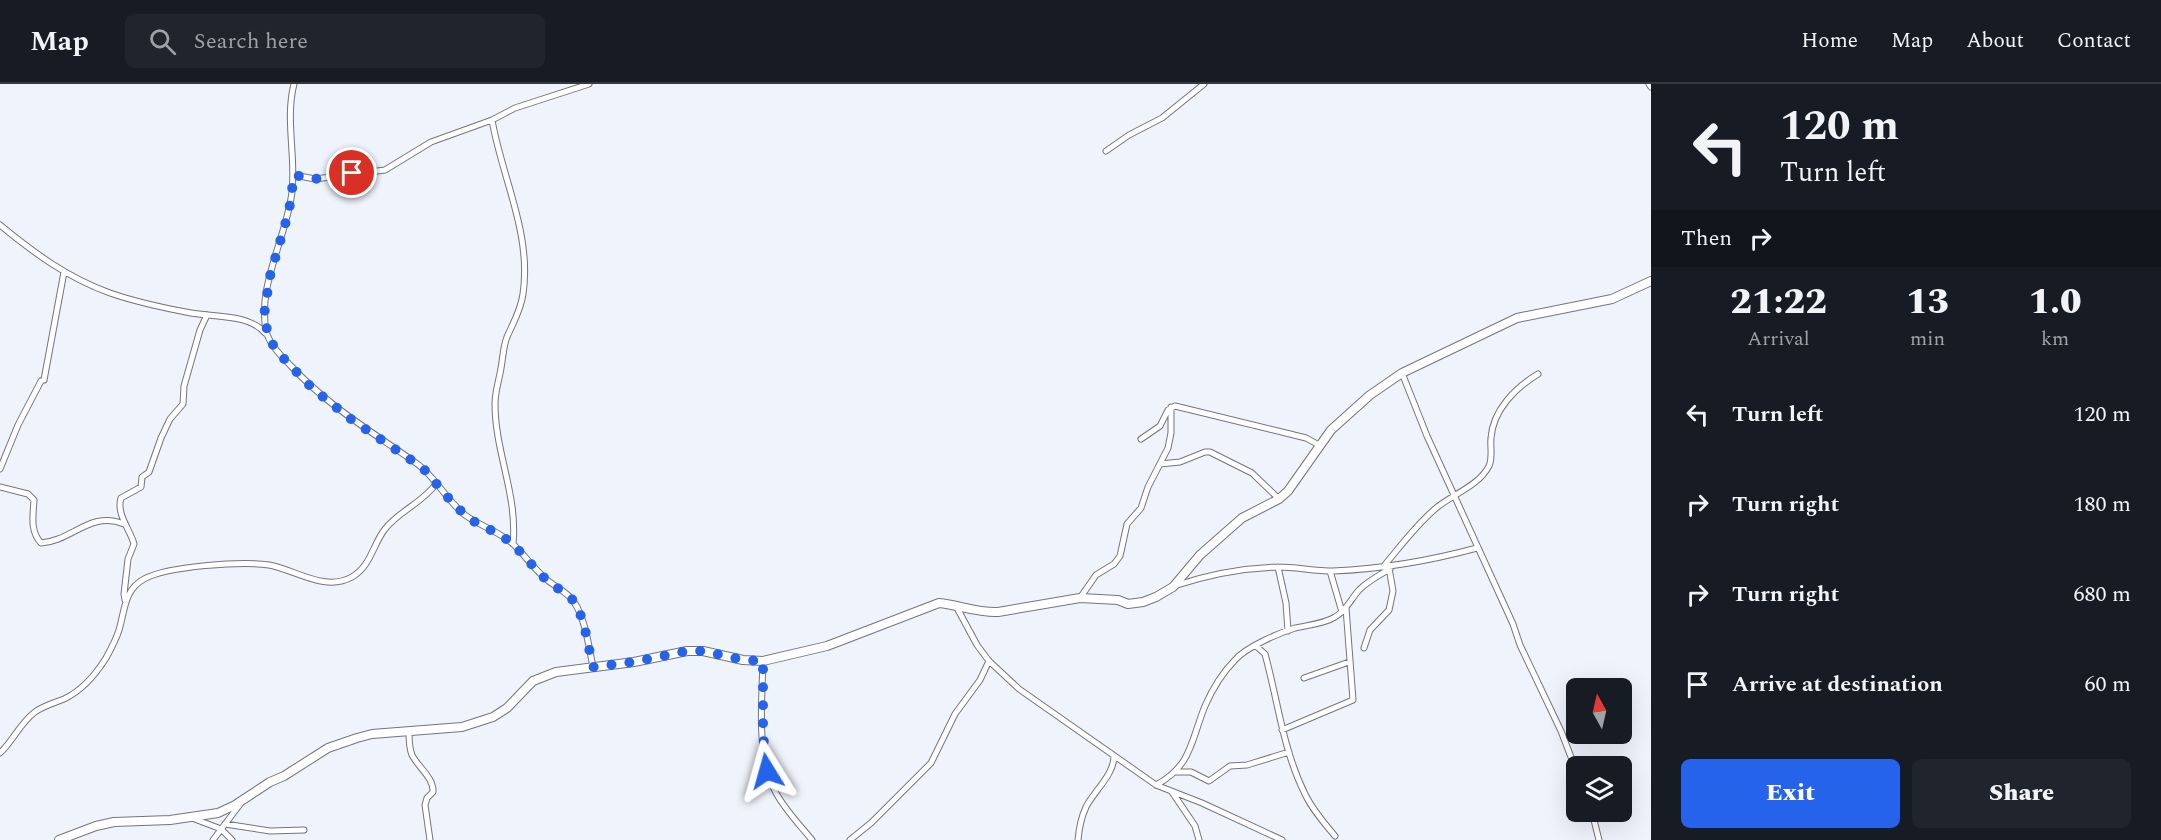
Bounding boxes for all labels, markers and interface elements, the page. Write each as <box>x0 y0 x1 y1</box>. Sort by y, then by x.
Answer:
search box <box>125 14 545 68</box>
text: Map <box>30 20 89 63</box>
icon: search <box>146 25 179 58</box>
text: Search here <box>194 25 308 58</box>
text: Home <box>1801 25 1858 57</box>
text: Map <box>1891 25 1933 57</box>
text: About <box>1966 25 2024 57</box>
text: Contact <box>2057 25 2131 57</box>
text: 120 m <box>1780 95 1899 158</box>
icon: left <box>1681 108 1759 186</box>
pin <box>326 147 377 198</box>
text: Turn left <box>1780 152 1886 194</box>
icon: arrive <box>335 156 368 189</box>
text: Then <box>1681 222 1732 255</box>
icon: right <box>1744 222 1777 255</box>
text: 21:22 <box>1730 275 1827 330</box>
text: 13 <box>1906 275 1949 330</box>
text: 1.0 <box>2028 275 2082 330</box>
text: Arrival <box>1747 324 1810 354</box>
text: min <box>1910 324 1945 354</box>
text: km <box>2041 324 2069 354</box>
icon: left <box>1681 398 1714 431</box>
text: Turn left <box>1732 398 1824 431</box>
text: 120 m <box>2074 398 2131 431</box>
icon: right <box>1681 488 1714 521</box>
text: Turn right <box>1732 488 1839 521</box>
text: 180 m <box>2074 488 2131 521</box>
icon: right <box>1681 578 1714 611</box>
text: Turn right <box>1732 578 1839 611</box>
text: 680 m <box>2074 578 2131 611</box>
icon: arrive <box>1681 668 1714 701</box>
text: Arrive at destination <box>1732 668 1943 701</box>
text: 60 m <box>2085 668 2131 701</box>
north arrow <box>1566 678 1632 744</box>
map controls <box>1566 678 1632 822</box>
position arrow <box>735 739 799 803</box>
button: layers <box>1566 756 1632 822</box>
button: Exit <box>1681 759 1900 828</box>
button: Share <box>1912 759 2131 828</box>

